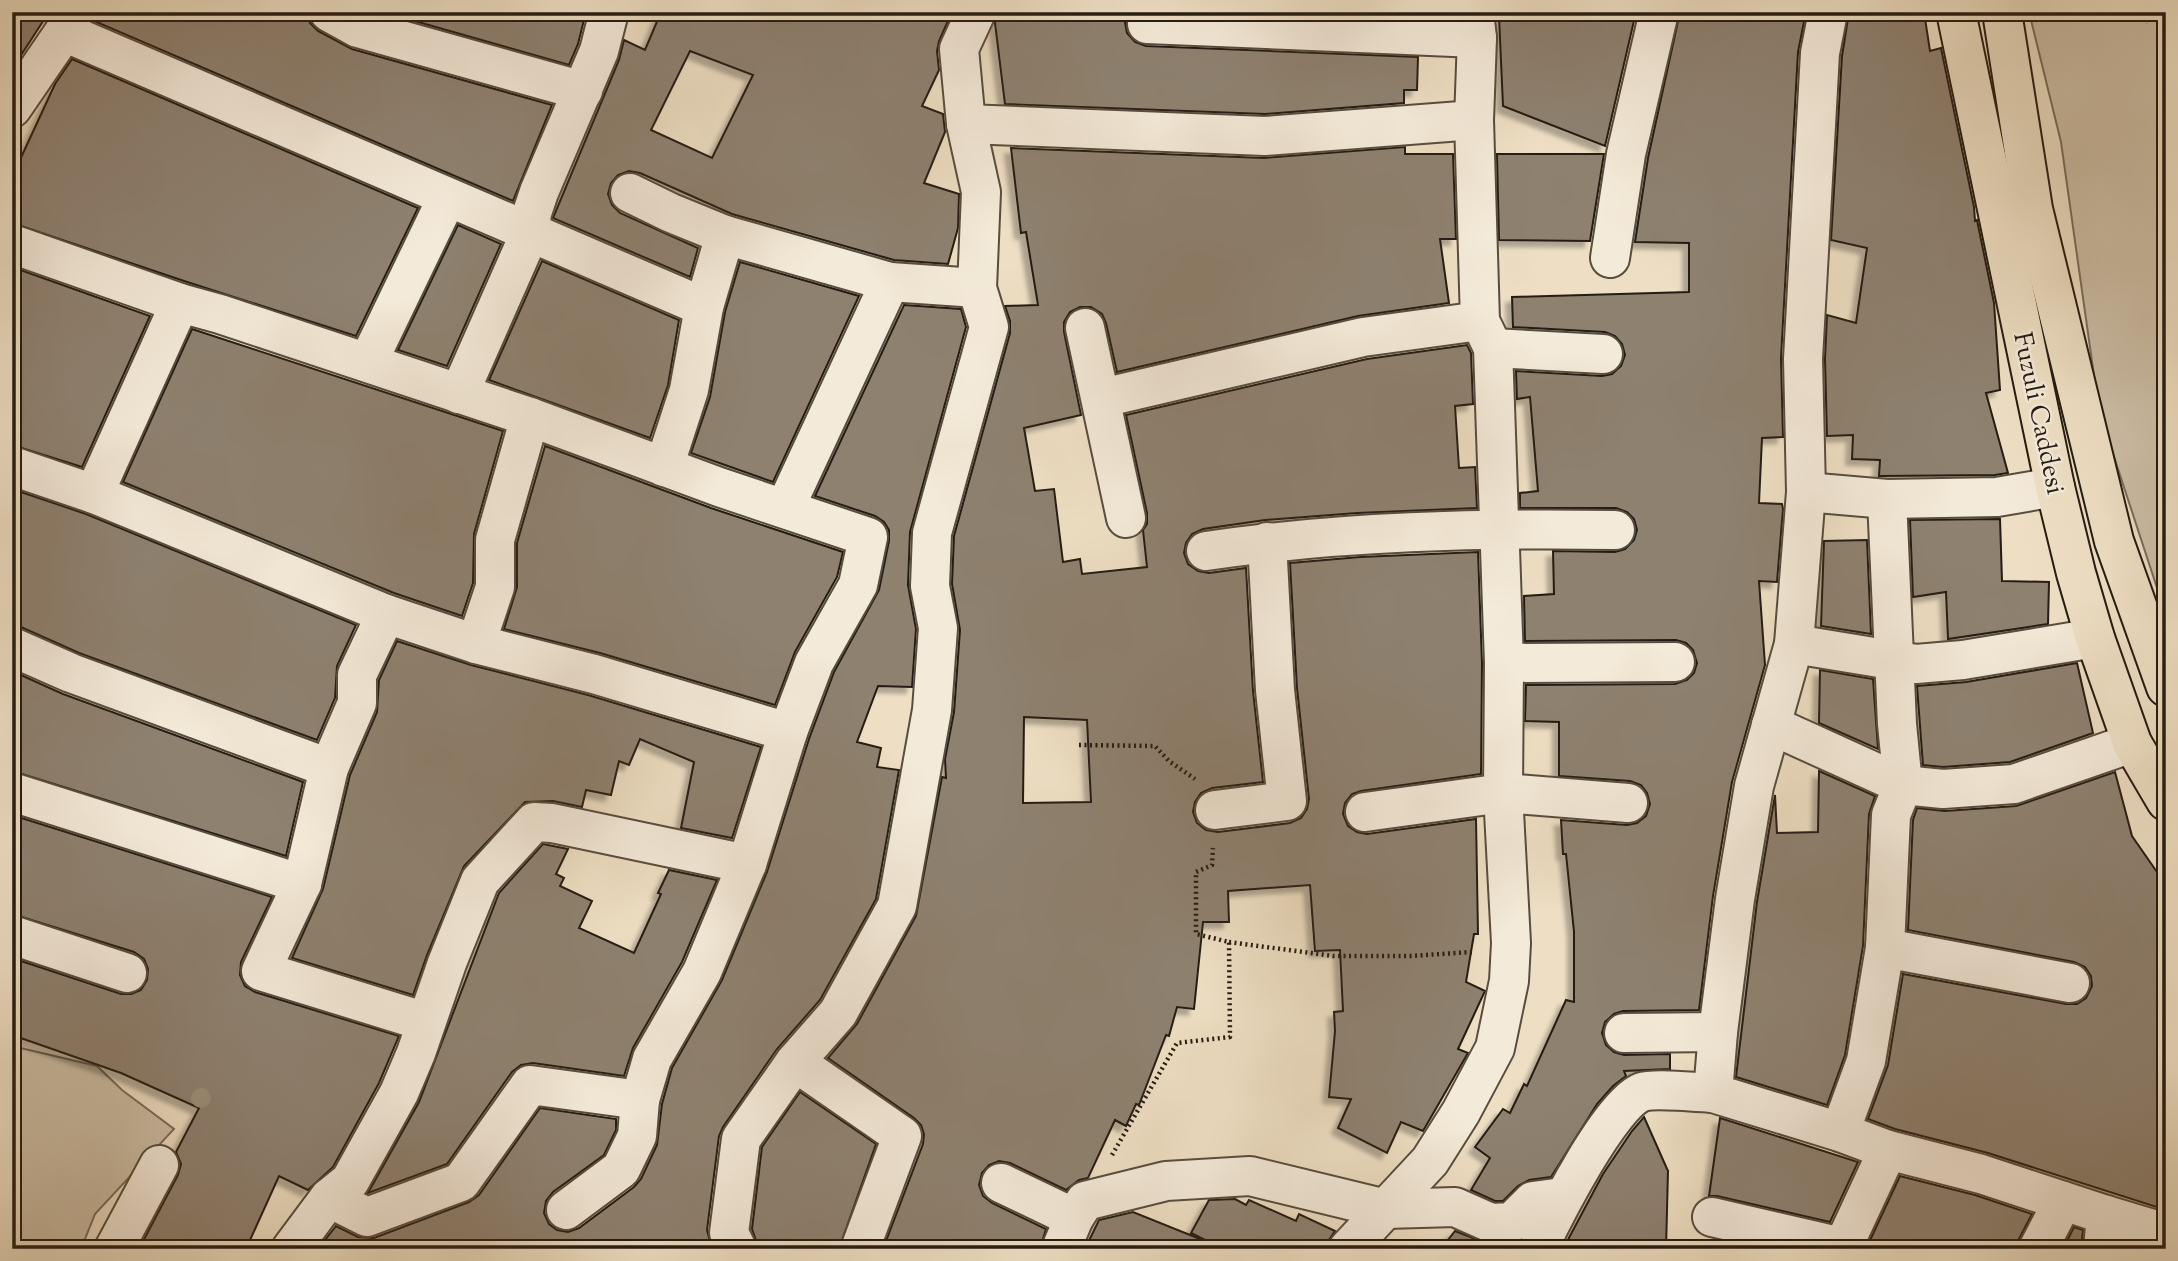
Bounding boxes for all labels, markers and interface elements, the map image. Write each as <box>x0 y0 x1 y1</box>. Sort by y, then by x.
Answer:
street label: Fuzuli Caddesi <box>2002 329 2073 498</box>

